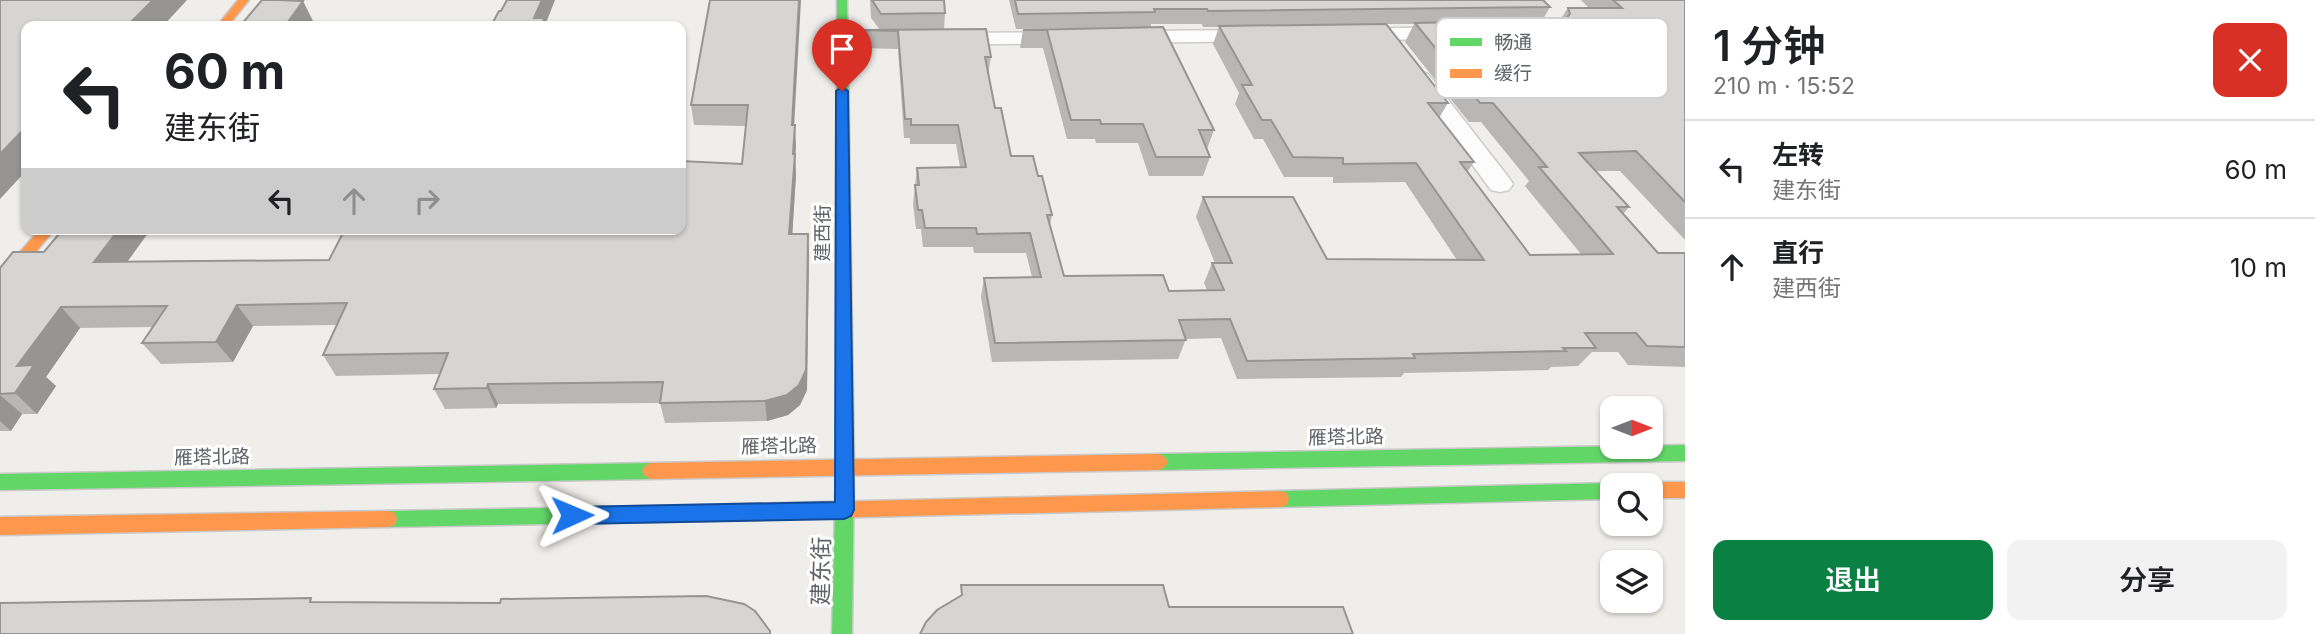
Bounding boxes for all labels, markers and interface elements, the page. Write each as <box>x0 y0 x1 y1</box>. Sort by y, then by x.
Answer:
legend <box>1436 18 1668 98</box>
pin <box>812 19 872 91</box>
text: 1 分钟 <box>1713 20 1825 71</box>
button: close <box>2213 23 2287 97</box>
icon: arrive <box>823 30 861 68</box>
text: 畅通 <box>1494 31 1532 54</box>
text: 60 m <box>164 42 285 101</box>
icon: left <box>49 49 140 140</box>
text: 缓行 <box>1494 62 1532 85</box>
text: 210 m · 15:52 <box>1713 72 1855 100</box>
text: 建东街 <box>164 108 260 147</box>
text: 左转 <box>1772 139 1824 170</box>
icon: left <box>1713 150 1751 188</box>
text: 60 m <box>2224 154 2287 185</box>
text: 建东街 <box>1772 176 1841 204</box>
icon: left <box>262 182 300 220</box>
icon: ahead <box>335 182 373 220</box>
icon: right <box>408 182 446 220</box>
street label: 建西街 <box>811 204 834 262</box>
text: 直行 <box>1772 237 1824 268</box>
icon: ahead <box>1713 248 1751 286</box>
text: 10 m <box>2230 252 2287 283</box>
text: 建西街 <box>1772 274 1841 302</box>
north arrow <box>1600 396 1662 458</box>
map controls <box>1600 396 1663 613</box>
street label: 雁塔北路 <box>1308 425 1384 449</box>
street label: 雁塔北路 <box>741 434 817 458</box>
street label: 雁塔北路 <box>174 445 250 469</box>
button: search <box>1600 473 1663 536</box>
position arrow <box>535 478 609 552</box>
street label: 建东街 <box>806 536 836 606</box>
button: 退出 <box>1713 540 1993 620</box>
button: 分享 <box>2007 540 2287 620</box>
button: layers <box>1600 550 1663 613</box>

